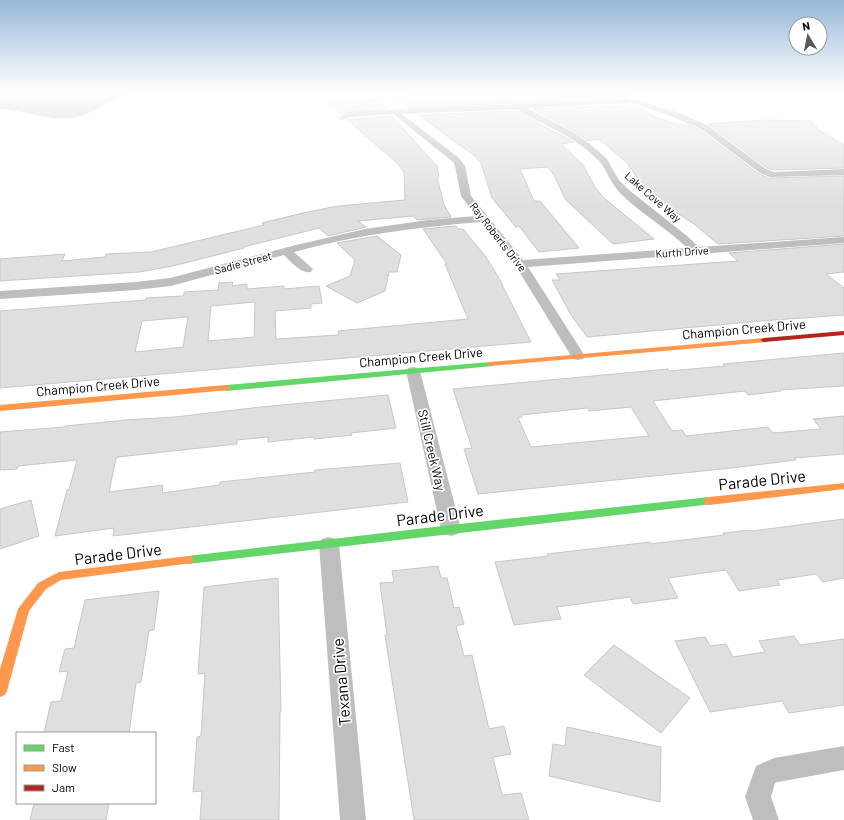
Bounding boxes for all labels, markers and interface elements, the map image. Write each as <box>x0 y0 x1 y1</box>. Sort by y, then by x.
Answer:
north arrow <box>788 16 828 56</box>
text: N <box>801 19 811 33</box>
street label: Lake Cove Way <box>622 169 684 225</box>
street label: Ray Roberts Drive <box>467 200 530 274</box>
street label: Kurth Drive <box>655 243 709 260</box>
street label: Sadie Street <box>213 249 273 276</box>
street label: Champion Creek Drive <box>682 316 807 342</box>
street label: Champion Creek Drive <box>359 344 484 370</box>
street label: Champion Creek Drive <box>36 373 161 399</box>
street label: Still Creek Way <box>415 408 449 492</box>
street label: Parade Drive <box>717 465 807 494</box>
street label: Parade Drive <box>395 500 485 529</box>
street label: Parade Drive <box>73 539 163 568</box>
street label: Texana Drive <box>327 638 354 727</box>
legend <box>16 732 156 804</box>
text: Fast <box>52 740 75 754</box>
text: Slow <box>52 760 77 774</box>
text: Jam <box>52 780 75 794</box>

